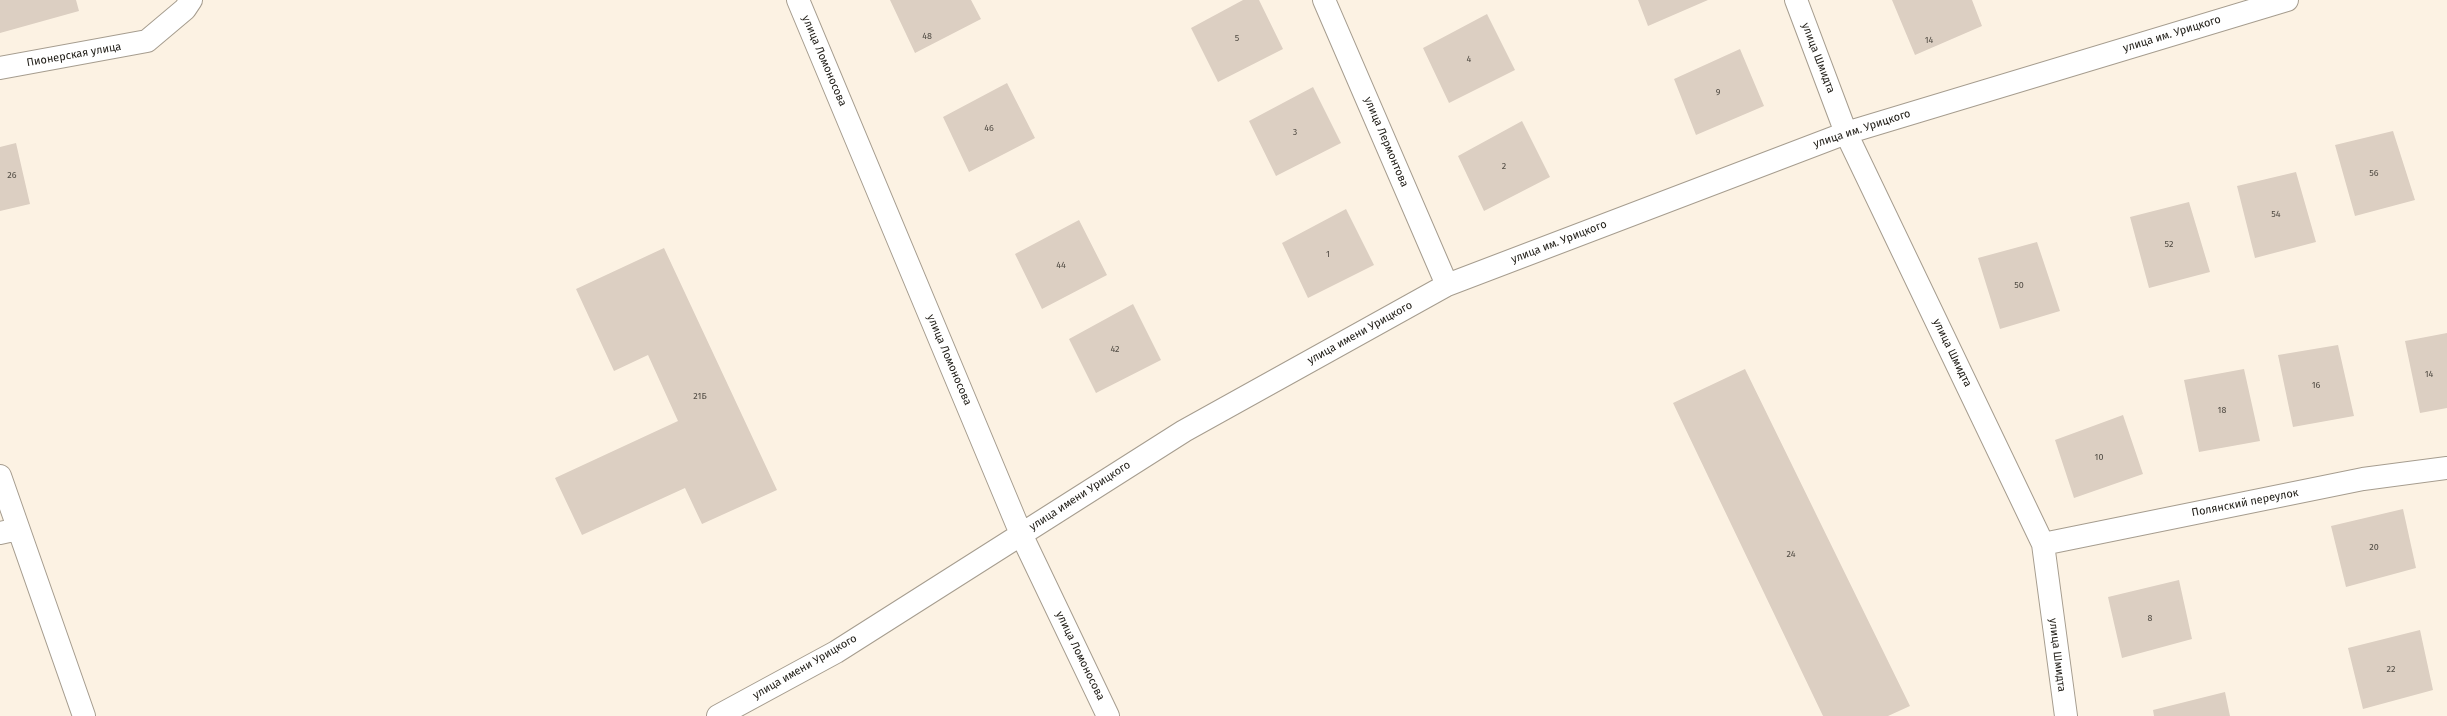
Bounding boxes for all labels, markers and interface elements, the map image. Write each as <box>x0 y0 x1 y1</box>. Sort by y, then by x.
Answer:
street label: улица им. Урицкого <box>2122 13 2222 55</box>
street label: улица Ломоносова <box>799 14 849 108</box>
street label: улица Шмидта <box>1799 21 1837 95</box>
house number: 48 <box>922 31 932 41</box>
house number: 5 <box>1235 33 1239 43</box>
house number: 14 <box>1925 35 1933 45</box>
street label: Пионерская улица <box>26 40 122 70</box>
house number: 4 <box>1467 54 1471 64</box>
house number: 9 <box>1716 87 1720 97</box>
street label: улица Лермонтова <box>1361 95 1411 189</box>
street label: улица им. Урицкого <box>1812 107 1912 151</box>
house number: 46 <box>984 123 994 133</box>
house number: 3 <box>1293 127 1297 137</box>
house number: 2 <box>1502 161 1506 171</box>
house number: 56 <box>2369 168 2379 178</box>
house number: 26 <box>7 170 17 180</box>
house number: 54 <box>2271 209 2281 219</box>
street label: улица им. Урицкого <box>1509 218 1609 266</box>
house number: 52 <box>2165 239 2173 249</box>
house number: 1 <box>1326 249 1330 259</box>
house number: 44 <box>1056 260 1066 270</box>
house number: 50 <box>2014 280 2024 290</box>
street label: улица имени Урицкого <box>1305 299 1415 367</box>
street label: улица Ломоносова <box>924 313 974 407</box>
street label: улица Шмидта <box>1930 317 1974 389</box>
house number: 42 <box>1110 344 1120 354</box>
house number: 14 <box>2425 369 2433 379</box>
house number: 16 <box>2312 380 2320 390</box>
house number: 21Б <box>693 391 707 401</box>
house number: 18 <box>2218 405 2226 415</box>
house number: 10 <box>2095 452 2103 462</box>
street label: улица имени Урицкого <box>1027 458 1133 534</box>
street label: Полянский переулок <box>2191 486 2299 520</box>
house number: 20 <box>2369 542 2379 552</box>
house number: 24 <box>1787 549 1795 559</box>
street label: улица Ломоносова <box>1053 609 1107 703</box>
house number: 8 <box>2148 613 2152 623</box>
street label: улица Шмидта <box>2046 617 2068 693</box>
street label: улица имени Урицкого <box>751 632 859 702</box>
house number: 22 <box>2387 664 2395 674</box>

